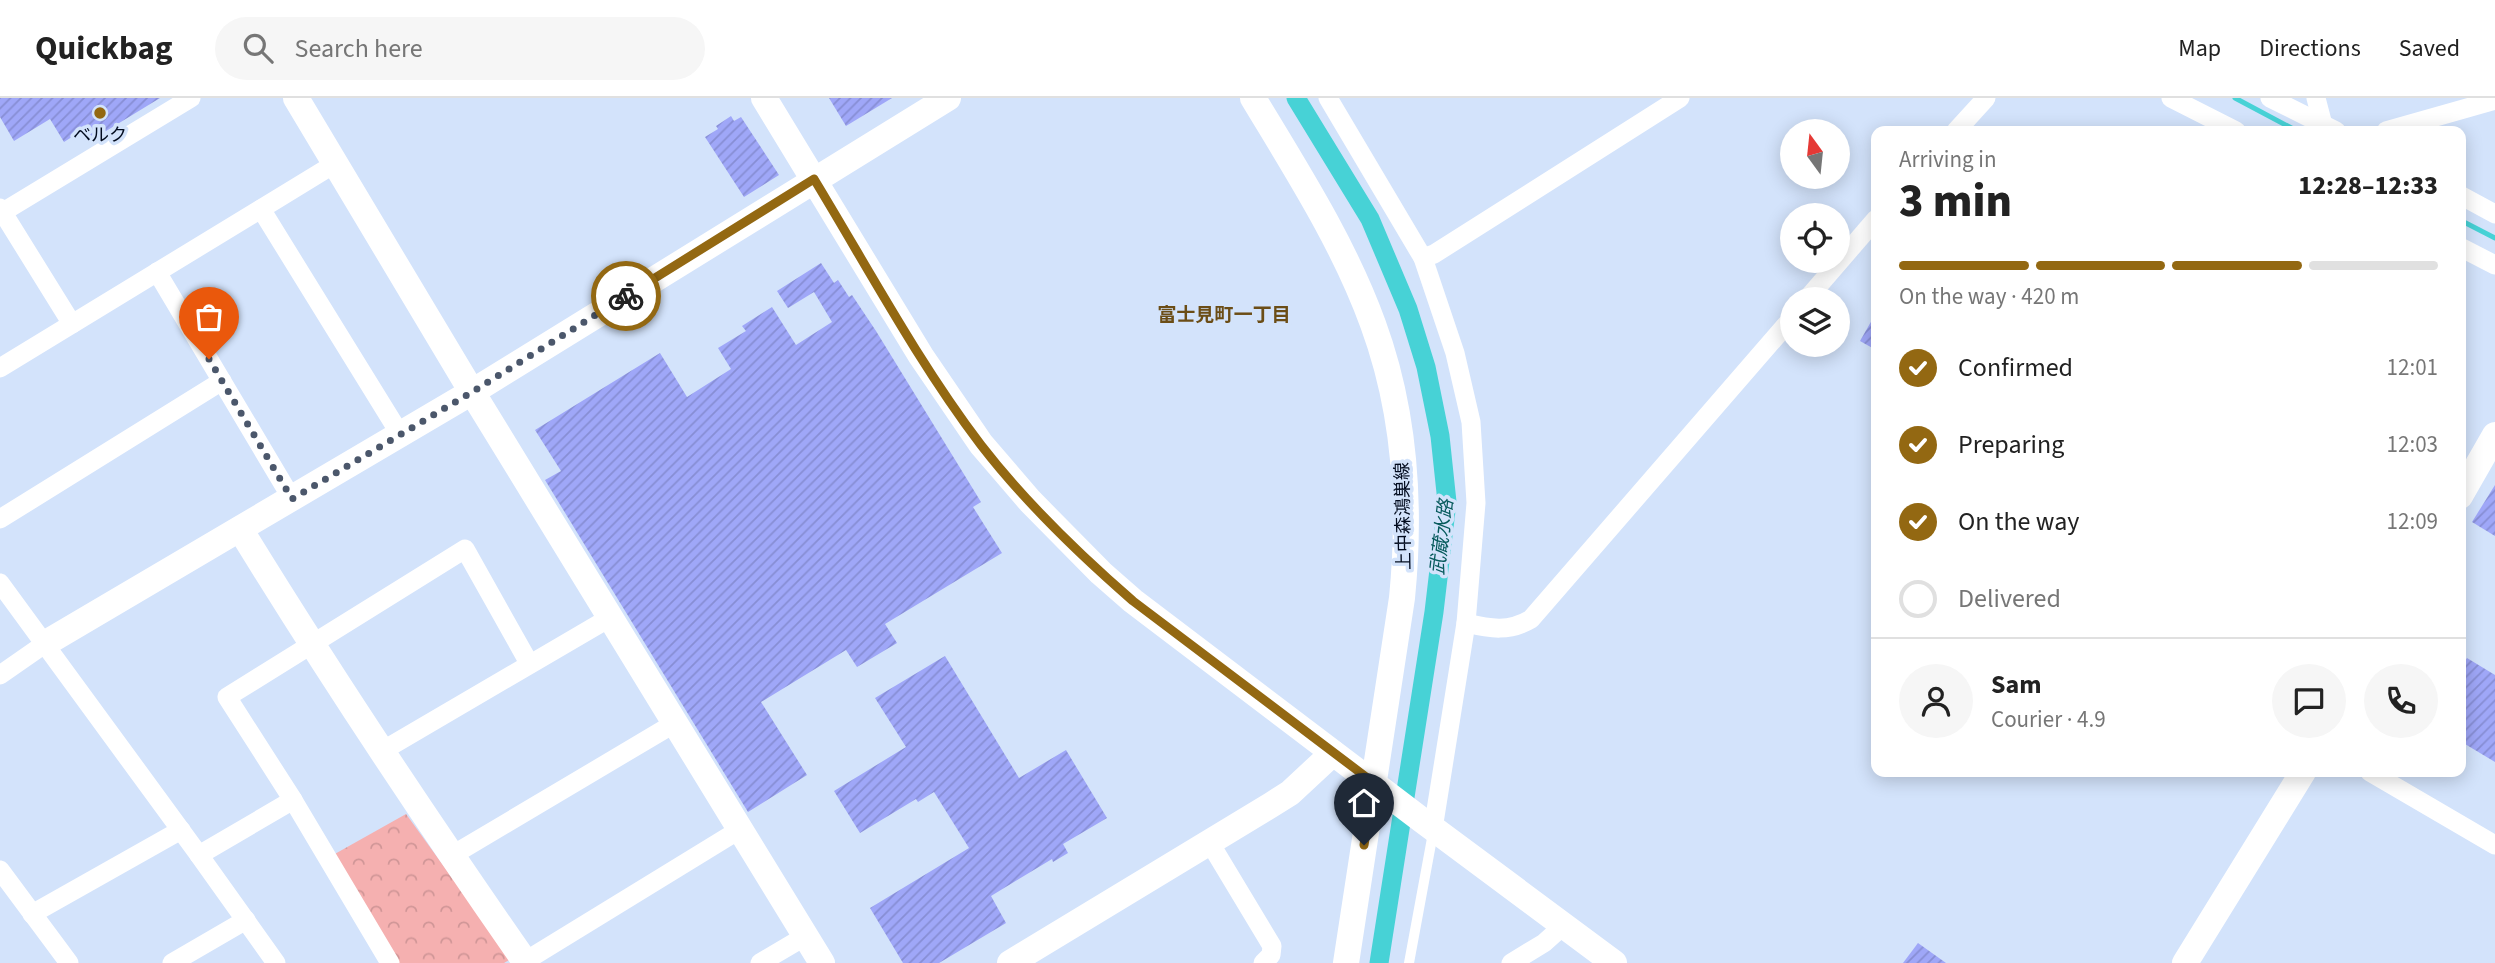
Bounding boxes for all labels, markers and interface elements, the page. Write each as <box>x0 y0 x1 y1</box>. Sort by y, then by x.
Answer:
search box <box>215 17 705 80</box>
text: Quickbag <box>35 25 173 72</box>
icon: search <box>239 29 277 67</box>
text: Search here <box>295 30 423 67</box>
text: Map <box>2178 31 2221 66</box>
text: Directions <box>2259 31 2361 66</box>
text: Saved <box>2399 31 2460 66</box>
marker: ベルク <box>92 105 108 121</box>
north arrow <box>1780 119 1850 189</box>
map controls <box>1780 119 1850 357</box>
place label: ベルク <box>73 123 127 148</box>
text: Arriving in <box>1899 143 1997 176</box>
text: 12:28–12:33 <box>2298 167 2438 204</box>
text: 3 min <box>1899 169 2012 234</box>
button: locate <box>1780 203 1850 273</box>
courier <box>591 261 661 331</box>
icon: bike <box>607 277 645 315</box>
text: On the way · 420 m <box>1899 280 2079 313</box>
pin <box>179 287 239 359</box>
button: layers <box>1780 287 1850 357</box>
icon: bag <box>190 298 228 336</box>
district label: 富士見町一丁目 <box>1157 302 1291 329</box>
icon: check <box>1899 349 1937 387</box>
text: Confirmed <box>1958 349 2073 386</box>
text: 12:01 <box>2387 351 2438 384</box>
icon: check <box>1899 426 1937 464</box>
text: Preparing <box>1958 426 2064 463</box>
text: 12:03 <box>2387 428 2438 461</box>
street label: 上中森鴻巣線 <box>1390 462 1417 570</box>
water label: 武蔵水路 <box>1424 496 1461 577</box>
icon: check <box>1899 503 1937 541</box>
text: On the way <box>1958 503 2079 540</box>
text: 12:09 <box>2387 505 2438 538</box>
text: Delivered <box>1958 580 2061 617</box>
button: person <box>1899 664 1973 738</box>
button: chat <box>2272 664 2346 738</box>
button: phone <box>2364 664 2438 738</box>
text: Sam <box>1991 666 2041 703</box>
text: Courier · 4.9 <box>1991 703 2106 736</box>
pin <box>1334 773 1394 845</box>
icon: home <box>1345 784 1383 822</box>

